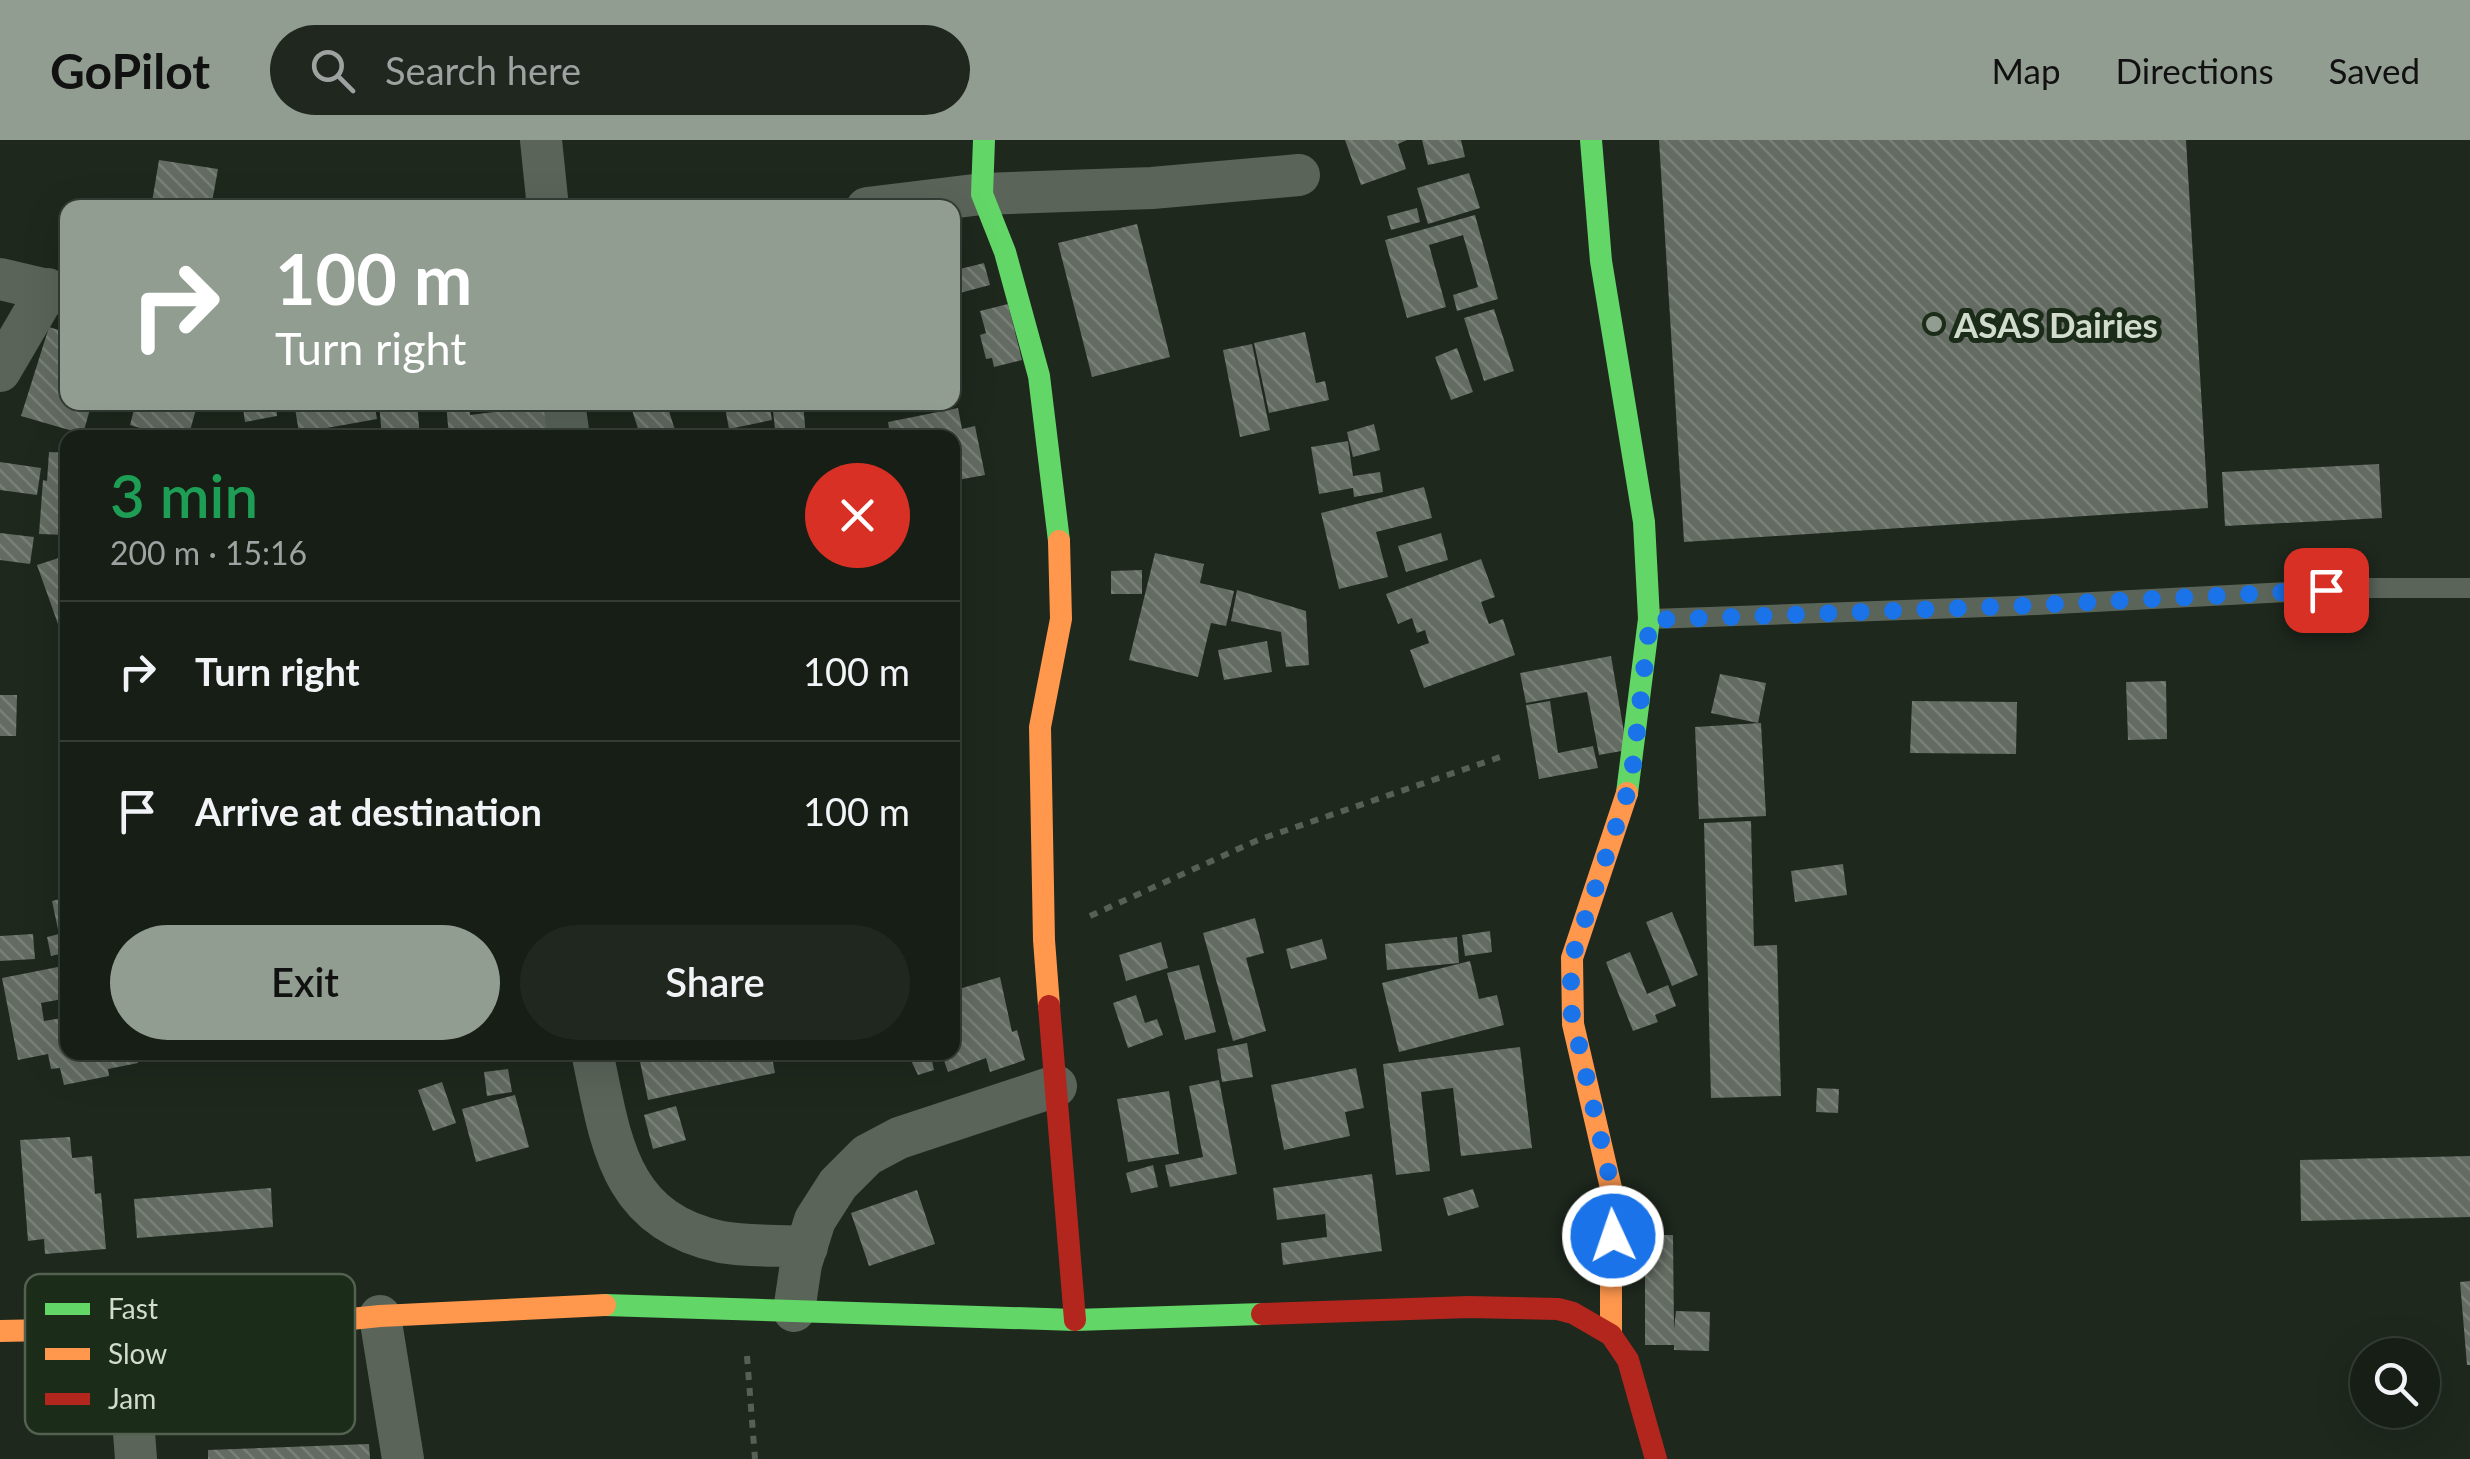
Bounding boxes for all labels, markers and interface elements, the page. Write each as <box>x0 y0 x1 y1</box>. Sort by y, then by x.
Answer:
search box <box>270 25 970 115</box>
text: GoPilot <box>50 42 210 99</box>
icon: search <box>305 43 360 98</box>
text: Search here <box>385 47 581 93</box>
text: Map <box>1992 49 2061 91</box>
text: Directions <box>2116 49 2274 91</box>
text: Saved <box>2329 49 2420 91</box>
text: 100 m <box>275 236 472 320</box>
icon: right <box>110 240 240 370</box>
place label: ASAS Dairies <box>1953 303 2158 345</box>
marker: ASAS Dairies <box>1923 313 1945 335</box>
text: Turn right <box>275 321 466 375</box>
text: 3 min <box>110 459 258 531</box>
button: close <box>805 463 910 568</box>
text: 200 m · 15:16 <box>110 533 307 572</box>
pin <box>2284 548 2369 633</box>
icon: arrive <box>2299 563 2354 618</box>
icon: right <box>110 644 165 699</box>
text: Turn right <box>195 648 360 694</box>
text: 100 m <box>803 648 910 694</box>
icon: arrive <box>110 784 165 839</box>
text: Arrive at destination <box>195 788 542 834</box>
text: 100 m <box>803 788 910 834</box>
button: Exit <box>110 925 500 1040</box>
button: Share <box>520 925 910 1040</box>
position arrow <box>1561 1184 1665 1288</box>
legend <box>25 1274 355 1434</box>
text: Fast <box>108 1291 158 1325</box>
text: Slow <box>108 1336 167 1370</box>
map controls <box>2350 1338 2440 1428</box>
button: search <box>2350 1338 2440 1428</box>
text: Jam <box>108 1381 156 1415</box>

